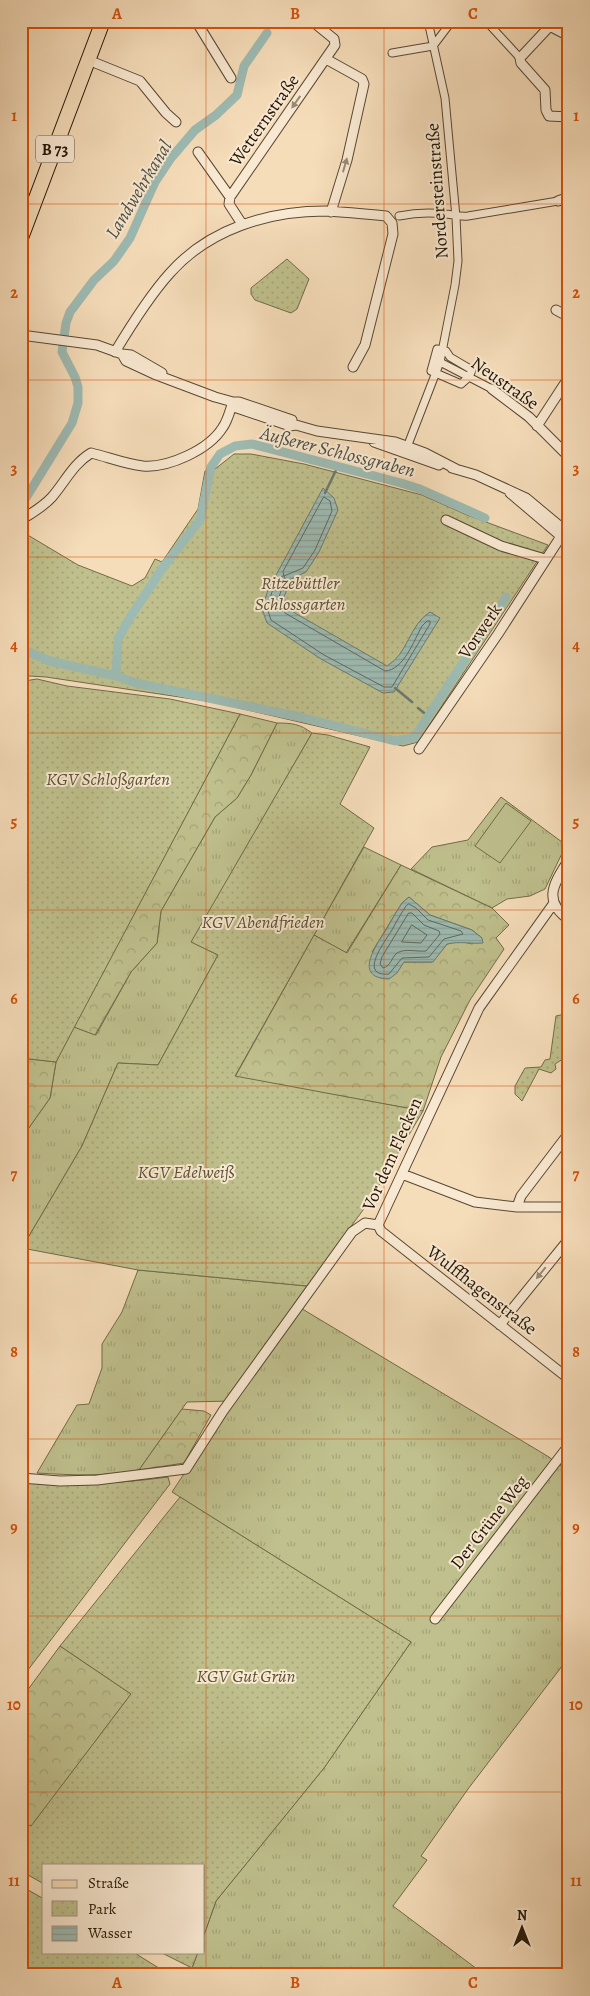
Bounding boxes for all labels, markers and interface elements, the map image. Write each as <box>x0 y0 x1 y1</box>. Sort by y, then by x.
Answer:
text: A <box>111 3 123 25</box>
text: B <box>290 3 300 25</box>
text: C <box>468 3 478 25</box>
street label: Wetternstraße <box>223 69 305 172</box>
one-way arrow <box>291 95 301 109</box>
text: 1 <box>11 105 17 127</box>
text: 1 <box>573 105 579 127</box>
street label: Nordersteinstraße <box>420 122 454 260</box>
water label: Landwehrkanal <box>99 135 179 244</box>
road number: B 73 <box>36 136 74 162</box>
one-way arrow <box>342 157 350 172</box>
text: 2 <box>10 282 18 304</box>
text: 2 <box>572 282 580 304</box>
street label: Neustraße <box>466 351 544 415</box>
water label: Äußerer Schlossgraben <box>257 420 418 484</box>
text: 3 <box>11 458 18 480</box>
text: 3 <box>573 458 580 480</box>
park label: Ritzebüttler Schlossgarten <box>255 571 345 616</box>
street label: Vorwerk <box>452 599 507 664</box>
text: 4 <box>10 635 18 657</box>
text: 4 <box>572 635 580 657</box>
park label: KGV Schloßgarten <box>46 767 170 791</box>
text: 5 <box>11 811 18 833</box>
text: 5 <box>573 811 580 833</box>
park label: KGV Abendfrieden <box>202 910 325 934</box>
text: 6 <box>10 988 18 1010</box>
text: 6 <box>572 988 580 1010</box>
street label: Vor dem Flecken <box>356 1094 428 1215</box>
park label: KGV Edelweiß <box>137 1160 235 1184</box>
text: 7 <box>11 1164 18 1186</box>
text: 7 <box>573 1164 580 1186</box>
street label: Wulffhagenstraße <box>421 1239 542 1341</box>
one-way arrow <box>536 1266 547 1279</box>
text: 8 <box>10 1341 18 1363</box>
text: 8 <box>572 1341 580 1363</box>
street label: Der Grüne Weg <box>445 1470 533 1574</box>
text: 9 <box>10 1517 18 1539</box>
text: 9 <box>572 1517 580 1539</box>
park label: KGV Gut Grün <box>197 1664 295 1688</box>
text: 10 <box>7 1694 21 1716</box>
text: 10 <box>569 1694 583 1716</box>
legend <box>42 1864 205 1954</box>
text: 11 <box>8 1870 20 1892</box>
text: 11 <box>570 1870 582 1892</box>
text: Straße <box>88 1873 129 1893</box>
text: Park <box>88 1899 117 1919</box>
north arrow <box>498 1904 548 1954</box>
text: N <box>517 1906 527 1925</box>
text: Wasser <box>87 1923 133 1943</box>
text: A <box>111 1972 123 1994</box>
text: B <box>290 1972 300 1994</box>
text: C <box>468 1972 478 1994</box>

